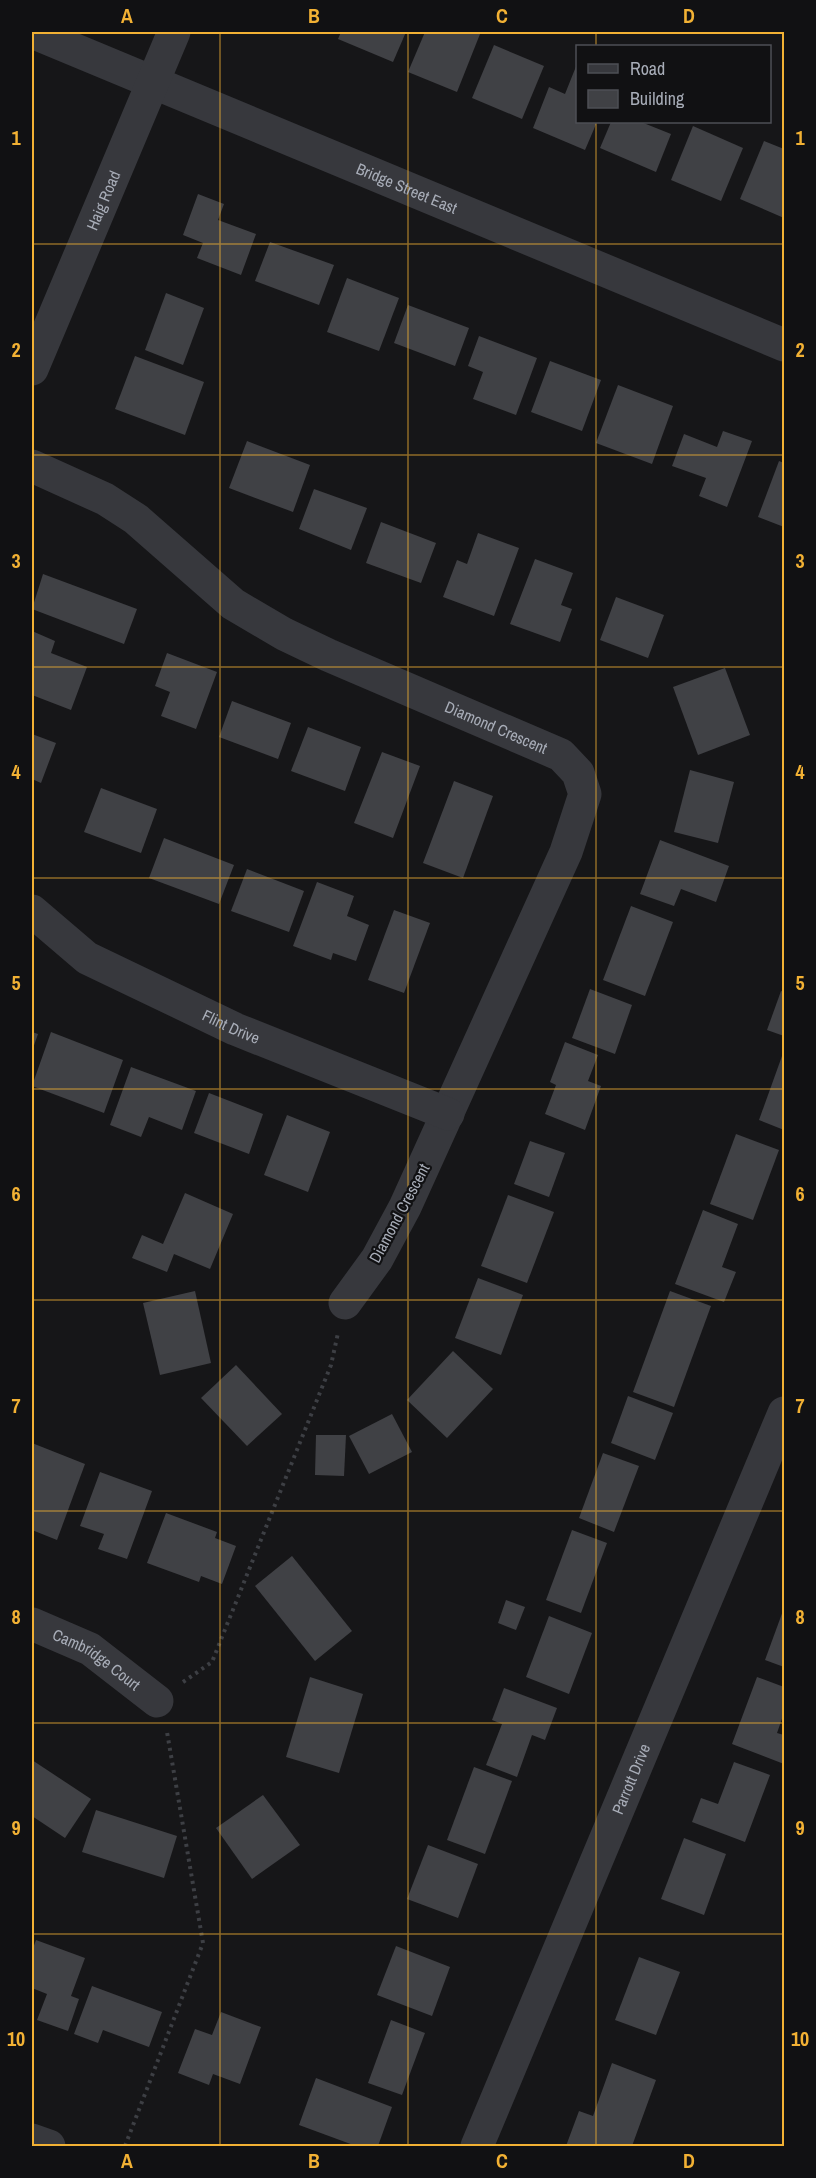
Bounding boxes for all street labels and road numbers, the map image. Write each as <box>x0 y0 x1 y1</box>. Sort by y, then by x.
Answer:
street label: Bridge Street East <box>353 157 461 219</box>
street label: Haig Road <box>81 167 125 234</box>
street label: Diamond Crescent <box>442 696 551 759</box>
street label: Flint Drive <box>199 1004 263 1049</box>
street label: Diamond Crescent <box>364 1159 435 1266</box>
street label: Cambridge Court <box>49 1623 145 1695</box>
street label: Parrott Drive <box>606 1740 655 1817</box>

